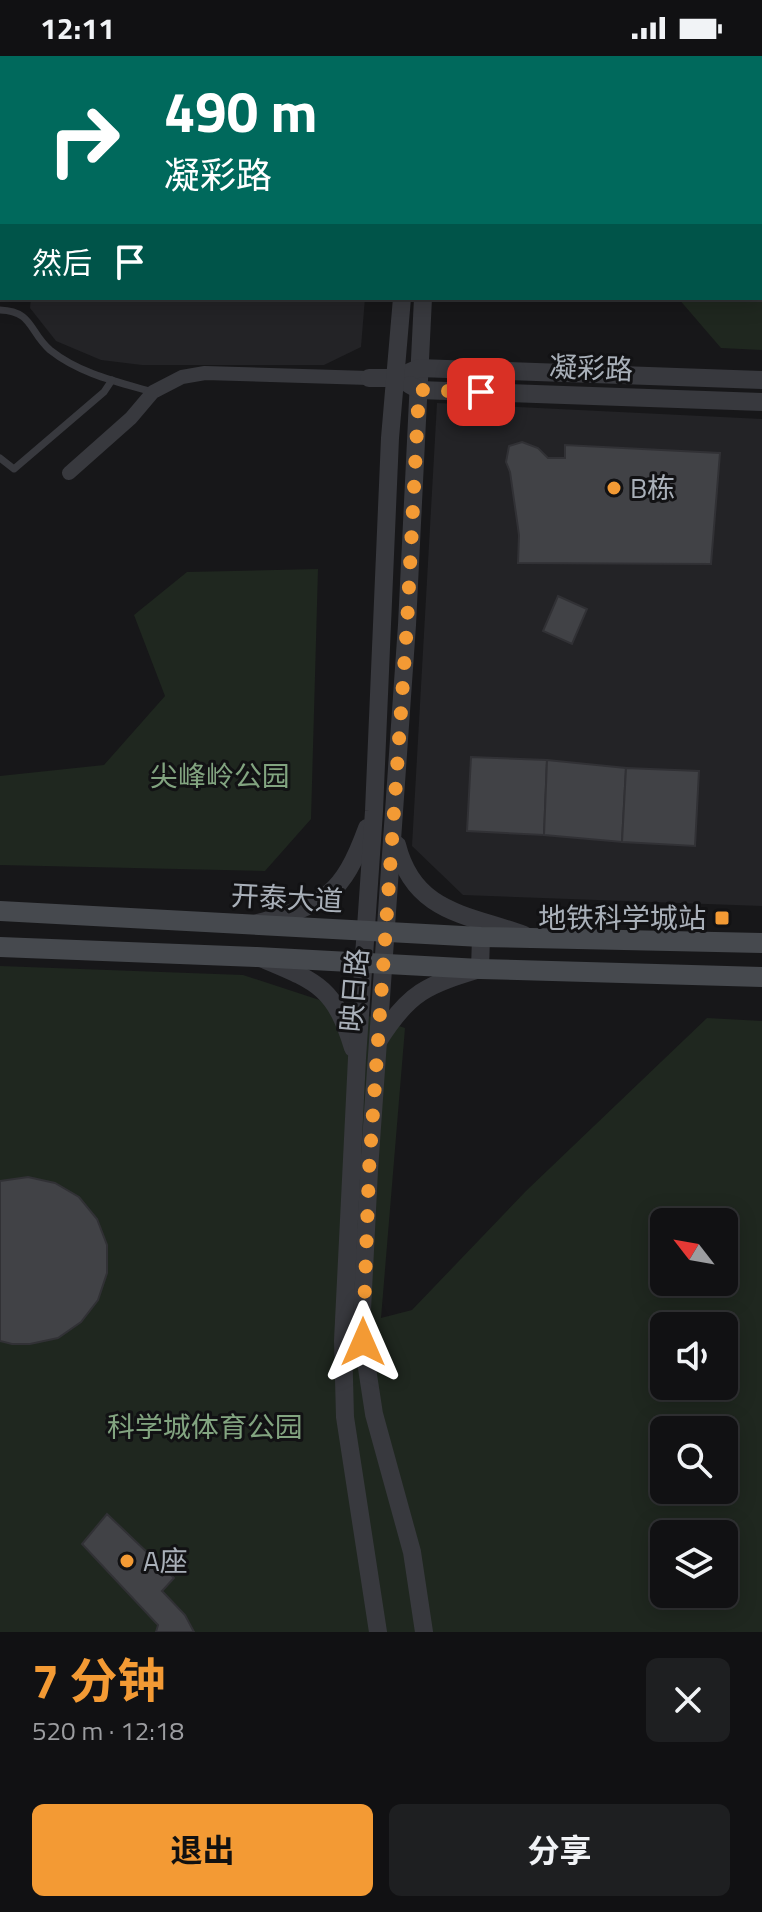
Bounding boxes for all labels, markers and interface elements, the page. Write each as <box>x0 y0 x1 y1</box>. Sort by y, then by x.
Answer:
text: 12:11 <box>40 5 115 51</box>
text: 490 m <box>164 69 317 154</box>
icon: right <box>32 88 136 192</box>
text: 凝彩路 <box>164 147 272 202</box>
text: 然后 <box>32 240 92 286</box>
icon: arrive <box>108 240 152 284</box>
street label: 凝彩路 <box>548 345 634 390</box>
pin <box>447 358 515 426</box>
icon: arrive <box>459 370 503 414</box>
place label: B栋 <box>630 466 675 509</box>
marker: B栋 <box>605 479 623 497</box>
park label: 尖峰岭公园 <box>150 754 290 797</box>
street label: 开泰大道 <box>230 873 344 922</box>
place label: 地铁科学城站 <box>538 896 706 939</box>
marker: 地铁科学城站 <box>713 909 731 927</box>
street label: 映日路 <box>328 946 379 1034</box>
north arrow <box>650 1208 738 1296</box>
map controls <box>650 1208 738 1608</box>
position arrow <box>321 1300 405 1384</box>
button: sound <box>650 1312 738 1400</box>
park label: 科学城体育公园 <box>107 1405 303 1448</box>
button: search <box>650 1416 738 1504</box>
button: layers <box>650 1520 738 1608</box>
place label: A座 <box>143 1539 188 1582</box>
marker: A座 <box>118 1552 136 1570</box>
text: 7 分钟 <box>32 1644 165 1717</box>
button: close <box>646 1658 730 1742</box>
text: 520 m · 12:18 <box>32 1711 184 1750</box>
button: 退出 <box>32 1804 373 1896</box>
button: 分享 <box>389 1804 730 1896</box>

